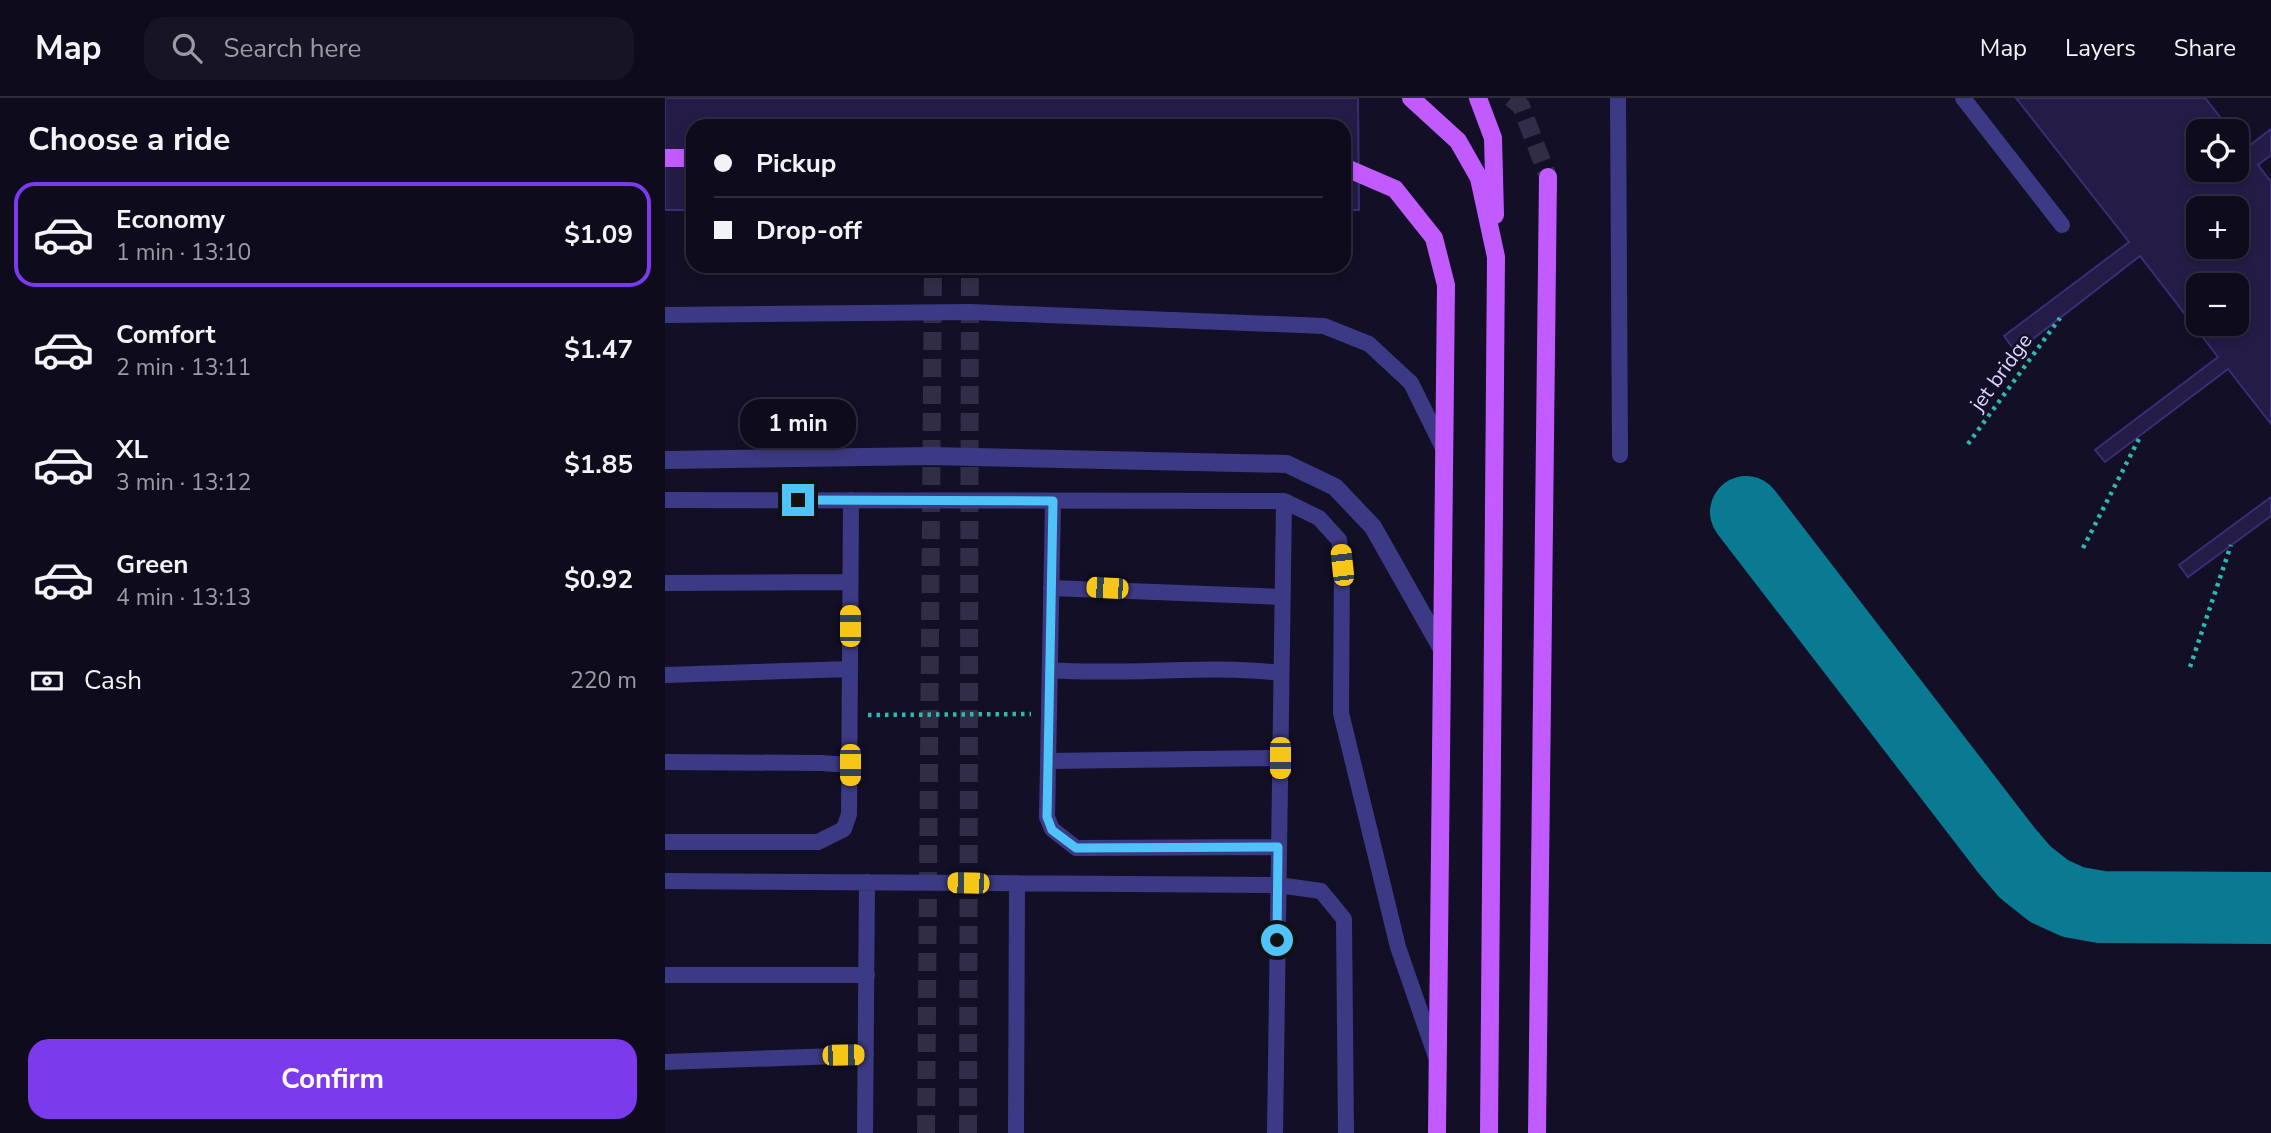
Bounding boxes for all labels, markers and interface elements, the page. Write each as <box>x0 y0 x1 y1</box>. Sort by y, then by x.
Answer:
search box <box>144 17 634 80</box>
text: Map <box>35 26 102 71</box>
icon: search <box>168 29 206 67</box>
text: Search here <box>224 31 361 66</box>
text: Map <box>1980 32 2027 64</box>
text: Layers <box>2065 32 2136 64</box>
text: Share <box>2174 32 2236 64</box>
text: Choose a ride <box>28 118 230 161</box>
map controls <box>2186 119 2249 336</box>
button: locate <box>2186 119 2249 182</box>
text: Pickup <box>756 146 836 181</box>
button: + <box>2186 196 2249 259</box>
text: Economy <box>116 202 225 237</box>
icon: car <box>32 203 95 266</box>
text: Drop-off <box>756 213 862 248</box>
text: $1.09 <box>564 217 633 252</box>
text: 1 min · 13:10 <box>116 237 251 268</box>
button: − <box>2186 273 2249 336</box>
text: Comfort <box>116 317 216 352</box>
icon: car <box>32 318 95 381</box>
street label: jet bridge <box>1962 328 2039 418</box>
text: $1.47 <box>564 332 633 367</box>
text: 2 min · 13:11 <box>116 352 251 383</box>
callout: 1 min <box>740 398 856 448</box>
text: 1 min <box>768 408 828 439</box>
text: XL <box>116 432 148 467</box>
icon: car <box>32 433 95 496</box>
text: $1.85 <box>564 447 633 482</box>
text: 3 min · 13:12 <box>116 467 251 498</box>
route end <box>782 484 814 516</box>
car <box>1330 543 1355 587</box>
text: Green <box>116 547 189 582</box>
icon: car <box>32 548 95 611</box>
text: $0.92 <box>564 562 633 597</box>
car <box>1086 576 1129 600</box>
text: 4 min · 13:13 <box>116 582 251 613</box>
car <box>840 605 861 647</box>
icon: cash <box>28 662 66 700</box>
text: Cash <box>84 663 142 698</box>
text: 220 m <box>570 665 637 696</box>
car <box>1270 737 1291 779</box>
car <box>840 744 861 786</box>
car <box>947 872 990 894</box>
route start <box>1261 924 1293 956</box>
button: Confirm <box>28 1039 637 1119</box>
car <box>822 1044 865 1066</box>

